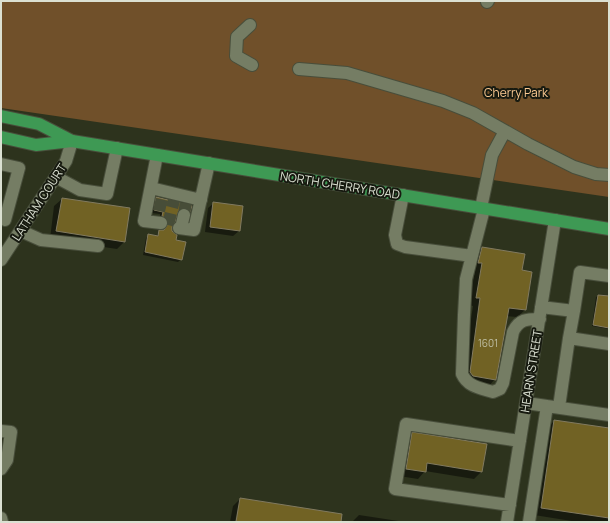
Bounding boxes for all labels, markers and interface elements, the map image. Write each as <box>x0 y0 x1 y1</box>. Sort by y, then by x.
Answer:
park label: Cherry Park <box>484 84 549 101</box>
street label: LATHAM COURT <box>8 159 71 244</box>
street label: NORTH CHERRY ROAD <box>279 167 401 203</box>
street label: HEARN STREET <box>516 327 546 414</box>
house number: 1601 <box>478 336 498 350</box>

